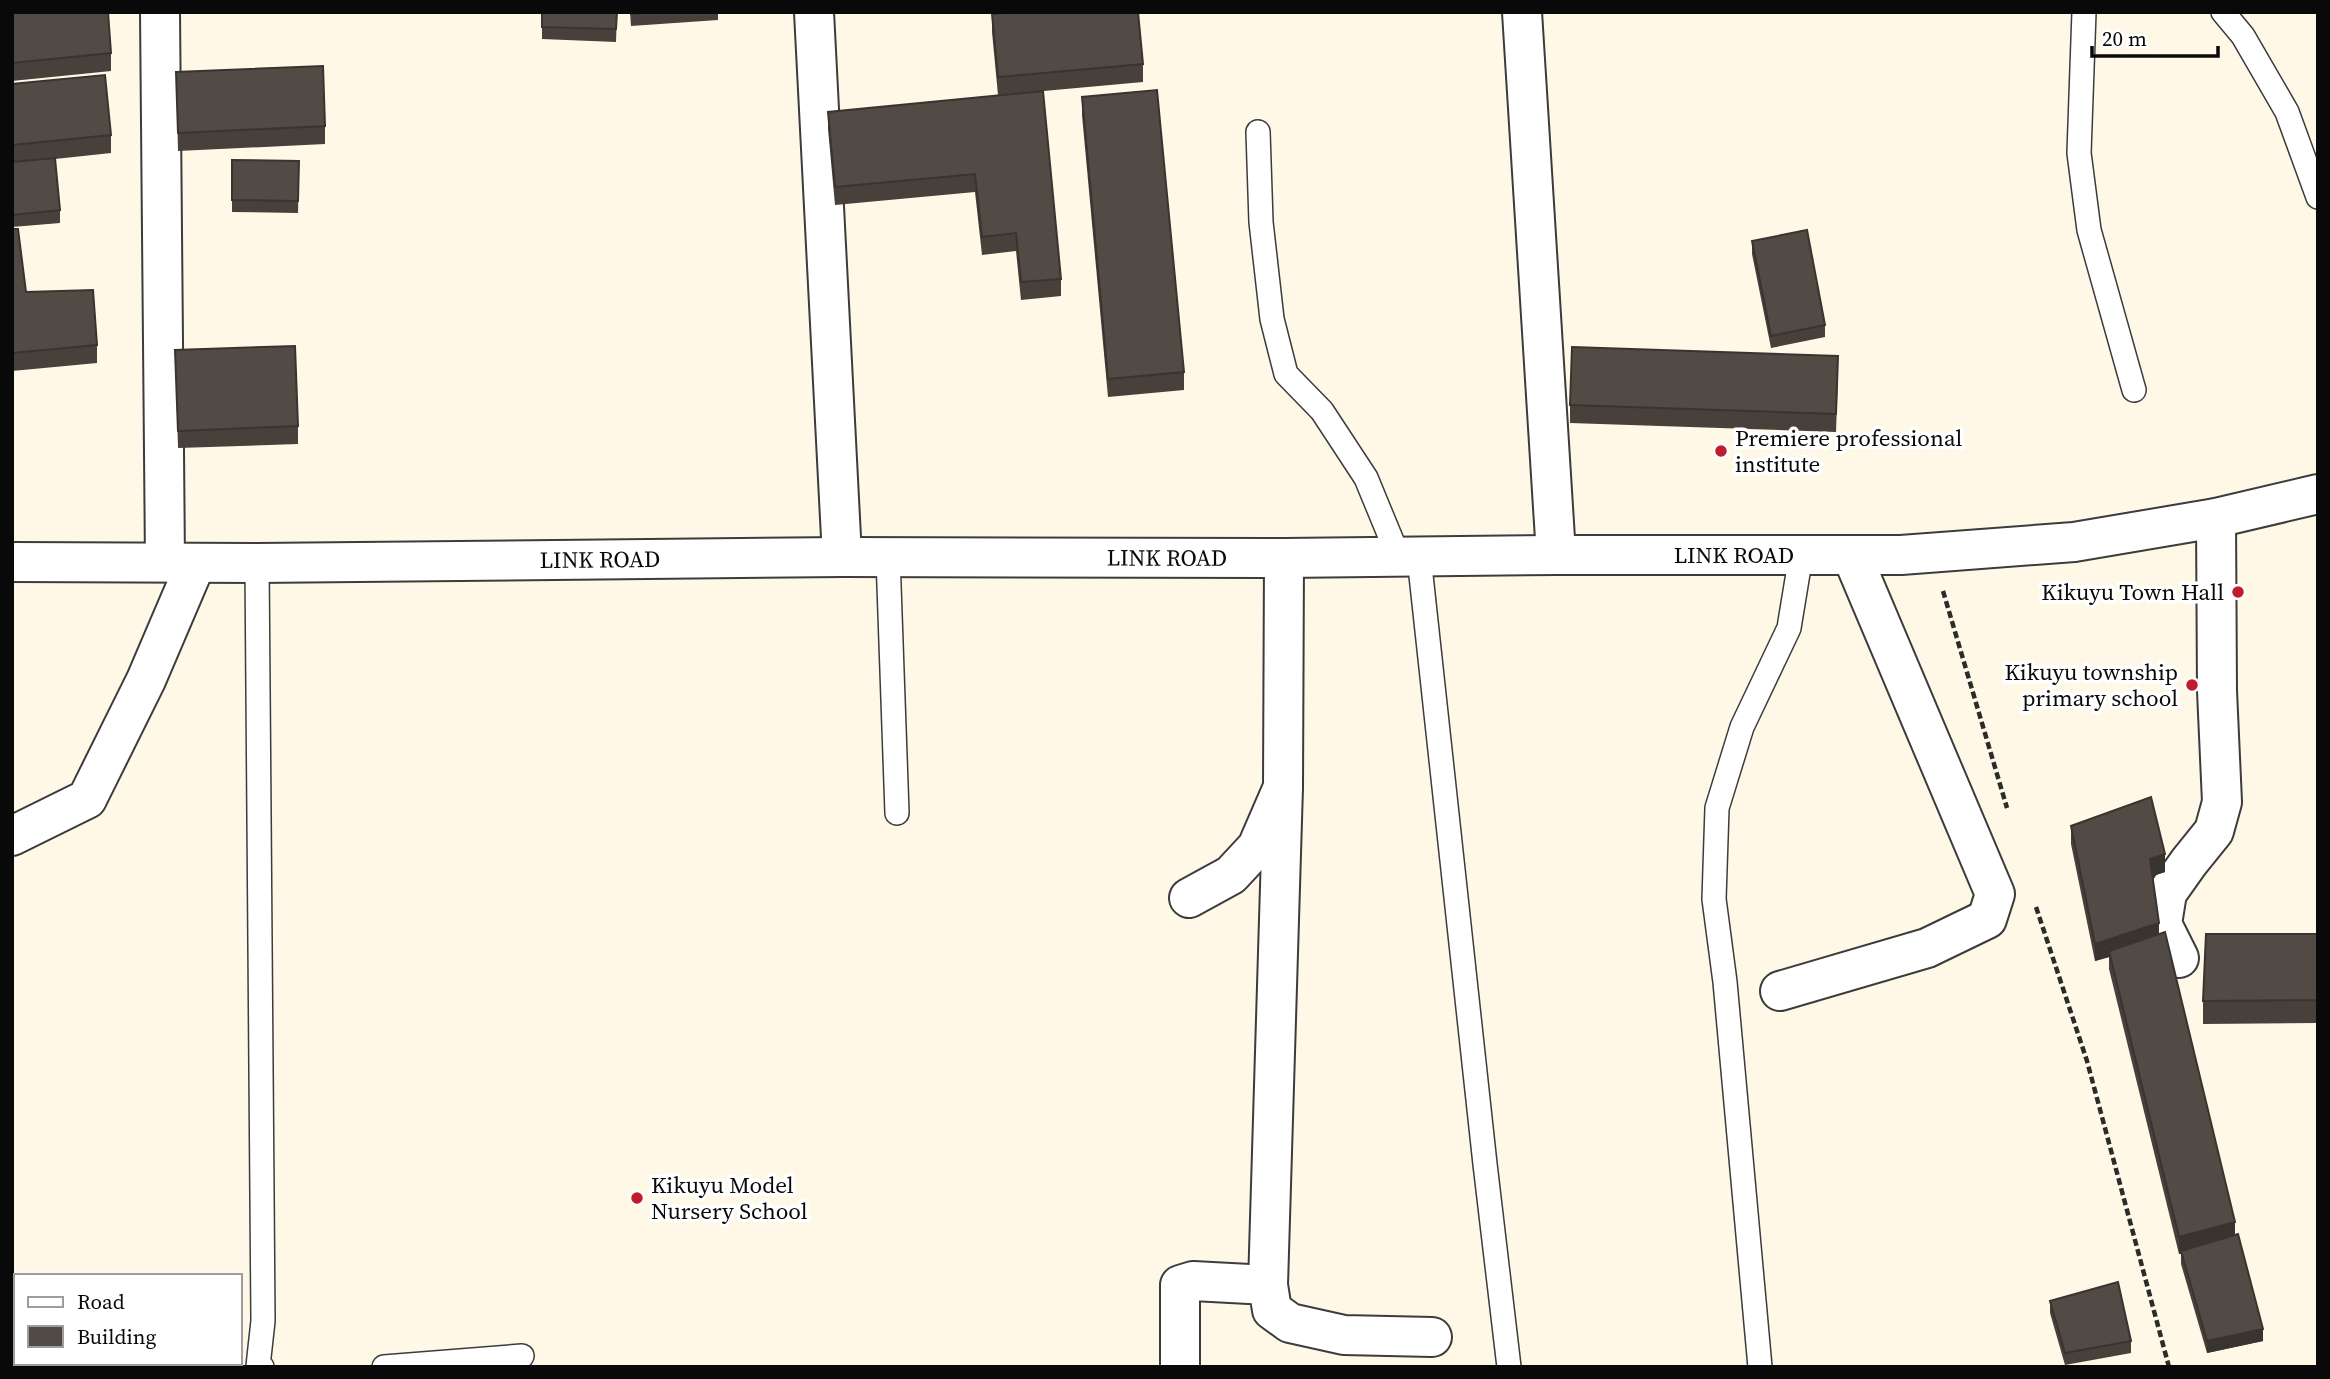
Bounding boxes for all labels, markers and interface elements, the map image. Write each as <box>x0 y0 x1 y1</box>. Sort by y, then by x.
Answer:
scale bar <box>2092 14 2218 58</box>
text: 20 m <box>2102 24 2147 53</box>
place label: Premiere professional institute <box>1735 422 1963 480</box>
marker: Premiere professional institute <box>1713 443 1729 459</box>
street label: LINK ROAD <box>1674 539 1794 571</box>
street label: LINK ROAD <box>1107 542 1227 574</box>
street label: LINK ROAD <box>540 543 660 576</box>
place label: Kikuyu Town Hall <box>2041 576 2224 608</box>
marker: Kikuyu Town Hall <box>2230 584 2246 600</box>
place label: Kikuyu township primary school <box>2005 656 2178 714</box>
marker: Kikuyu township primary school <box>2184 677 2200 693</box>
place label: Kikuyu Model Nursery School <box>651 1169 808 1227</box>
marker: Kikuyu Model Nursery School <box>629 1190 645 1206</box>
legend <box>14 1274 242 1365</box>
text: Road <box>77 1287 125 1316</box>
text: Building <box>77 1322 156 1351</box>

